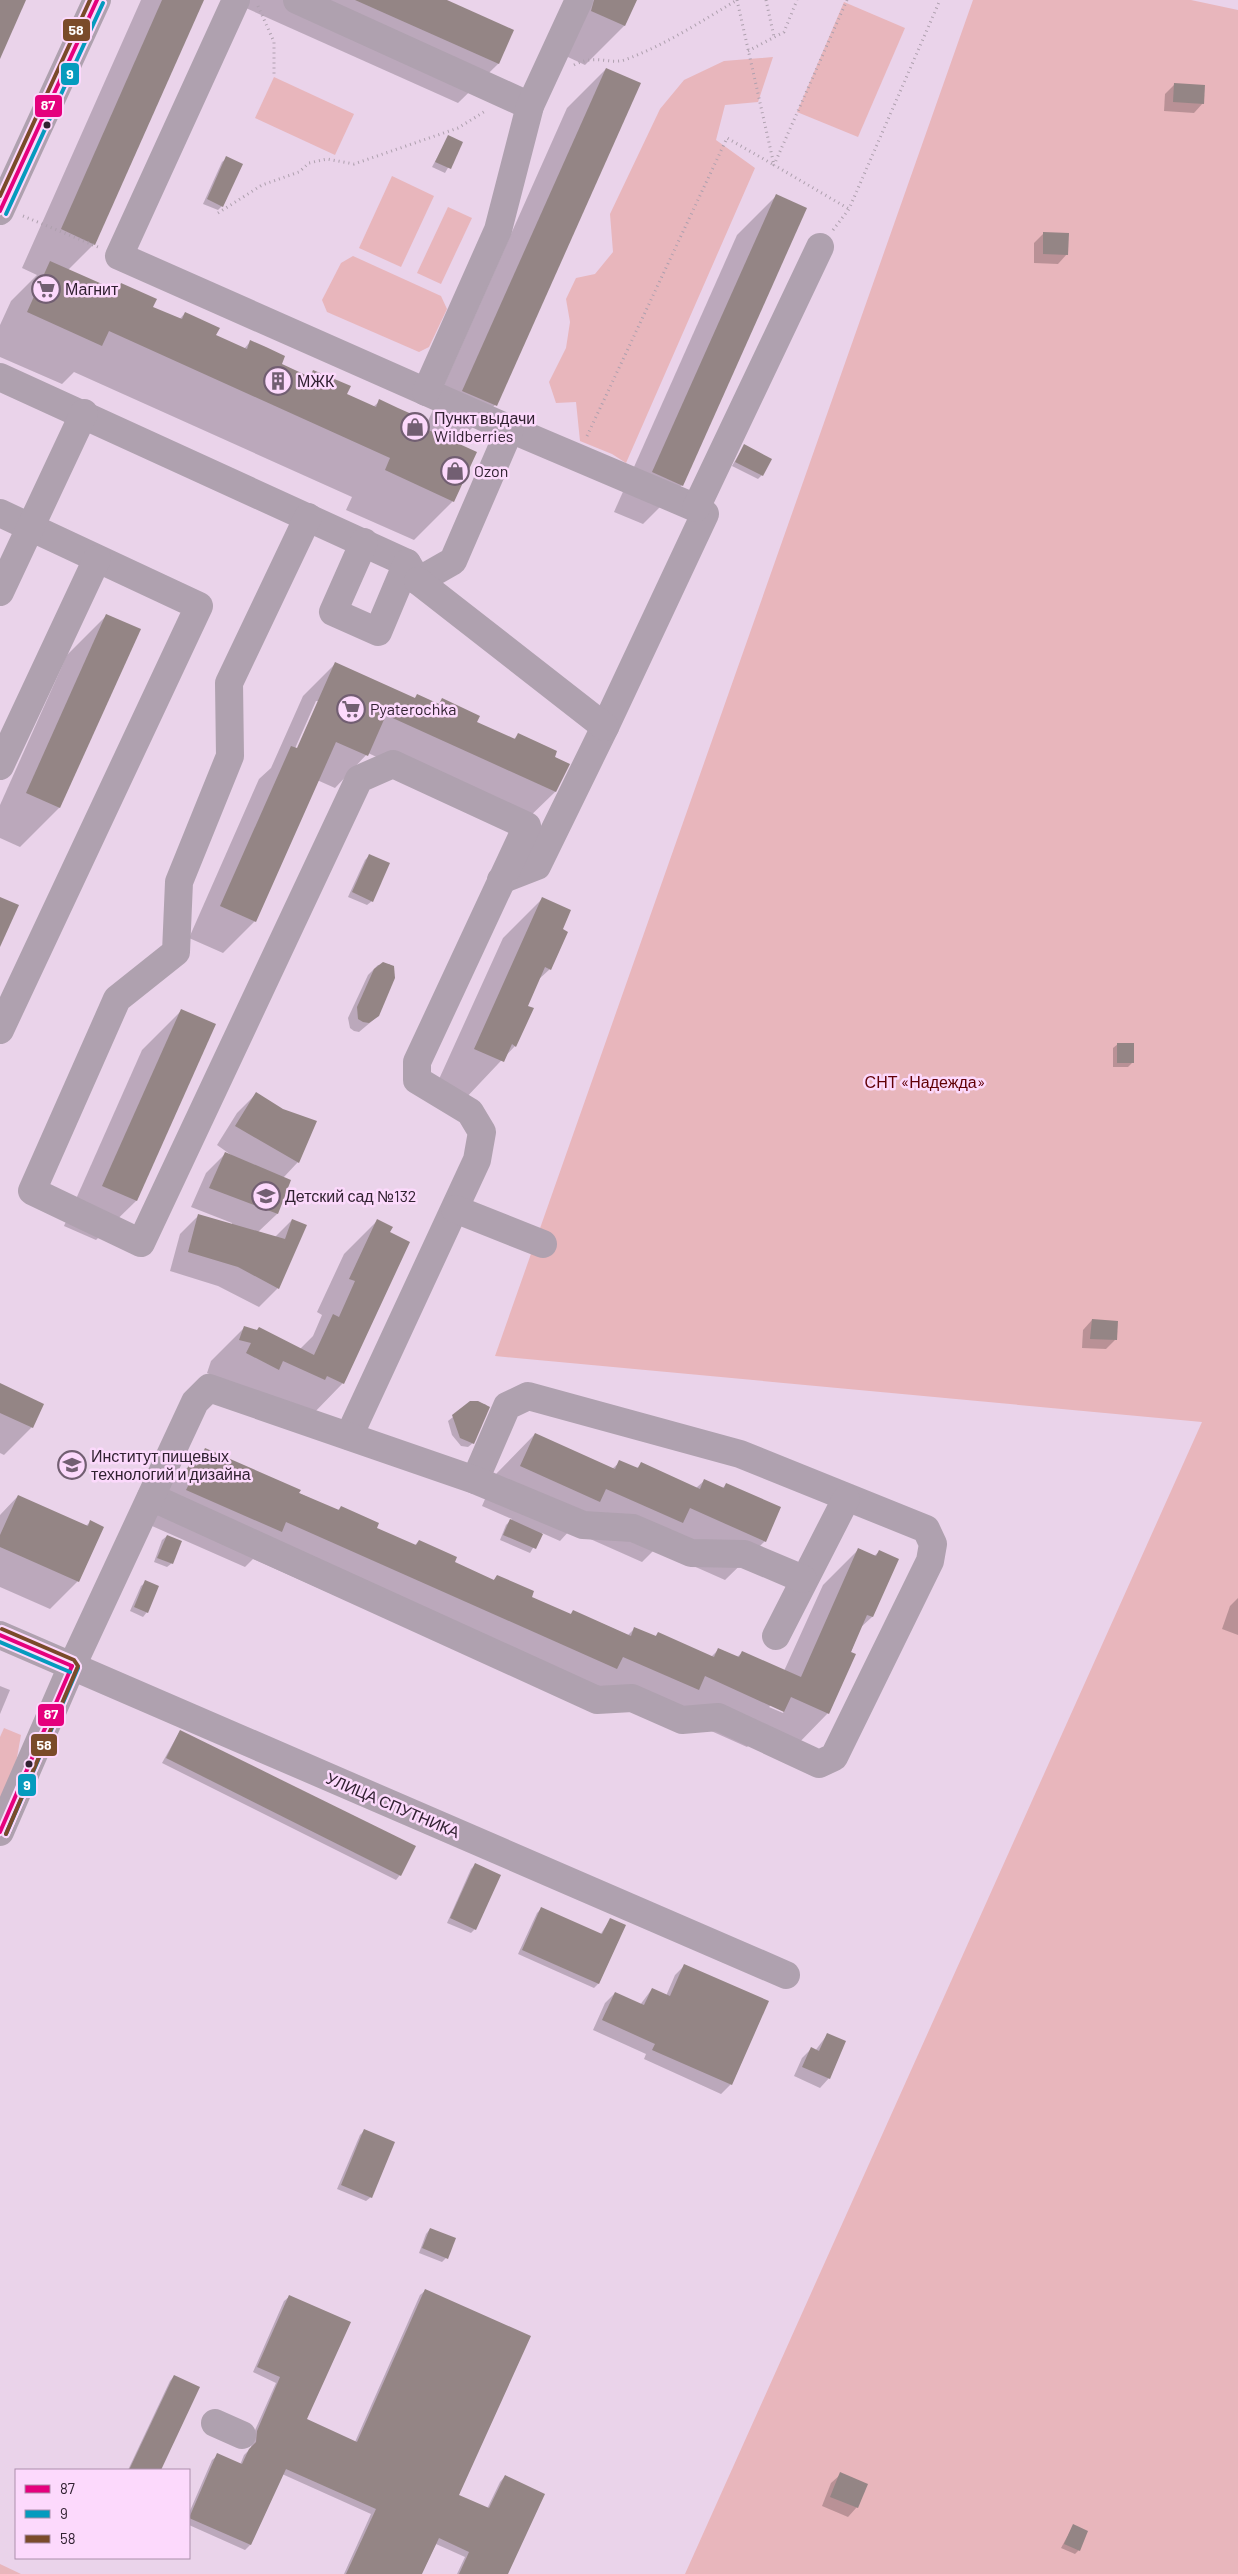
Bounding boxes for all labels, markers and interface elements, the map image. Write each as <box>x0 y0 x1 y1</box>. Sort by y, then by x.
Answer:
line badge: 58 <box>62 18 91 42</box>
text: 58 <box>68 21 84 38</box>
line badge: 9 <box>60 62 80 86</box>
text: 9 <box>66 65 74 82</box>
line badge: 87 <box>34 94 63 118</box>
text: 87 <box>41 96 55 113</box>
unlabelled marker <box>42 120 52 130</box>
supermarket icon: Магнит <box>31 274 61 304</box>
place label: Магнит <box>65 279 119 298</box>
building icon: МЖК <box>263 366 293 396</box>
place label: МЖК <box>297 371 335 390</box>
place label: Пункт выдачи Wildberries <box>434 408 535 445</box>
shop icon: Пункт выдачи Wildberries <box>400 412 430 442</box>
shop icon: Ozon <box>440 456 470 486</box>
place label: Ozon <box>474 461 508 480</box>
supermarket icon: Pyaterochka <box>336 694 366 724</box>
place label: Pyaterochka <box>370 699 456 718</box>
park label: СНТ «Надежда» <box>865 1072 985 1091</box>
school or university icon: Детский сад №132 <box>251 1181 281 1211</box>
place label: Детский сад №132 <box>285 1186 416 1205</box>
place label: Институт пищевых технологий и дизайна <box>91 1446 251 1483</box>
school or university icon: Институт пищевых технологий и дизайна <box>57 1450 87 1480</box>
line badge: 87 <box>37 1703 65 1727</box>
text: 87 <box>44 1705 58 1722</box>
line badge: 58 <box>30 1733 58 1757</box>
text: 58 <box>36 1736 52 1753</box>
unlabelled marker <box>24 1759 34 1769</box>
street label: УЛИЦА СПУТНИКА <box>323 1768 463 1841</box>
line badge: 9 <box>17 1773 37 1797</box>
text: 9 <box>23 1776 31 1793</box>
legend <box>15 2469 190 2559</box>
text: 87 <box>60 2479 75 2497</box>
text: 9 <box>60 2504 68 2522</box>
text: 58 <box>60 2529 76 2547</box>

